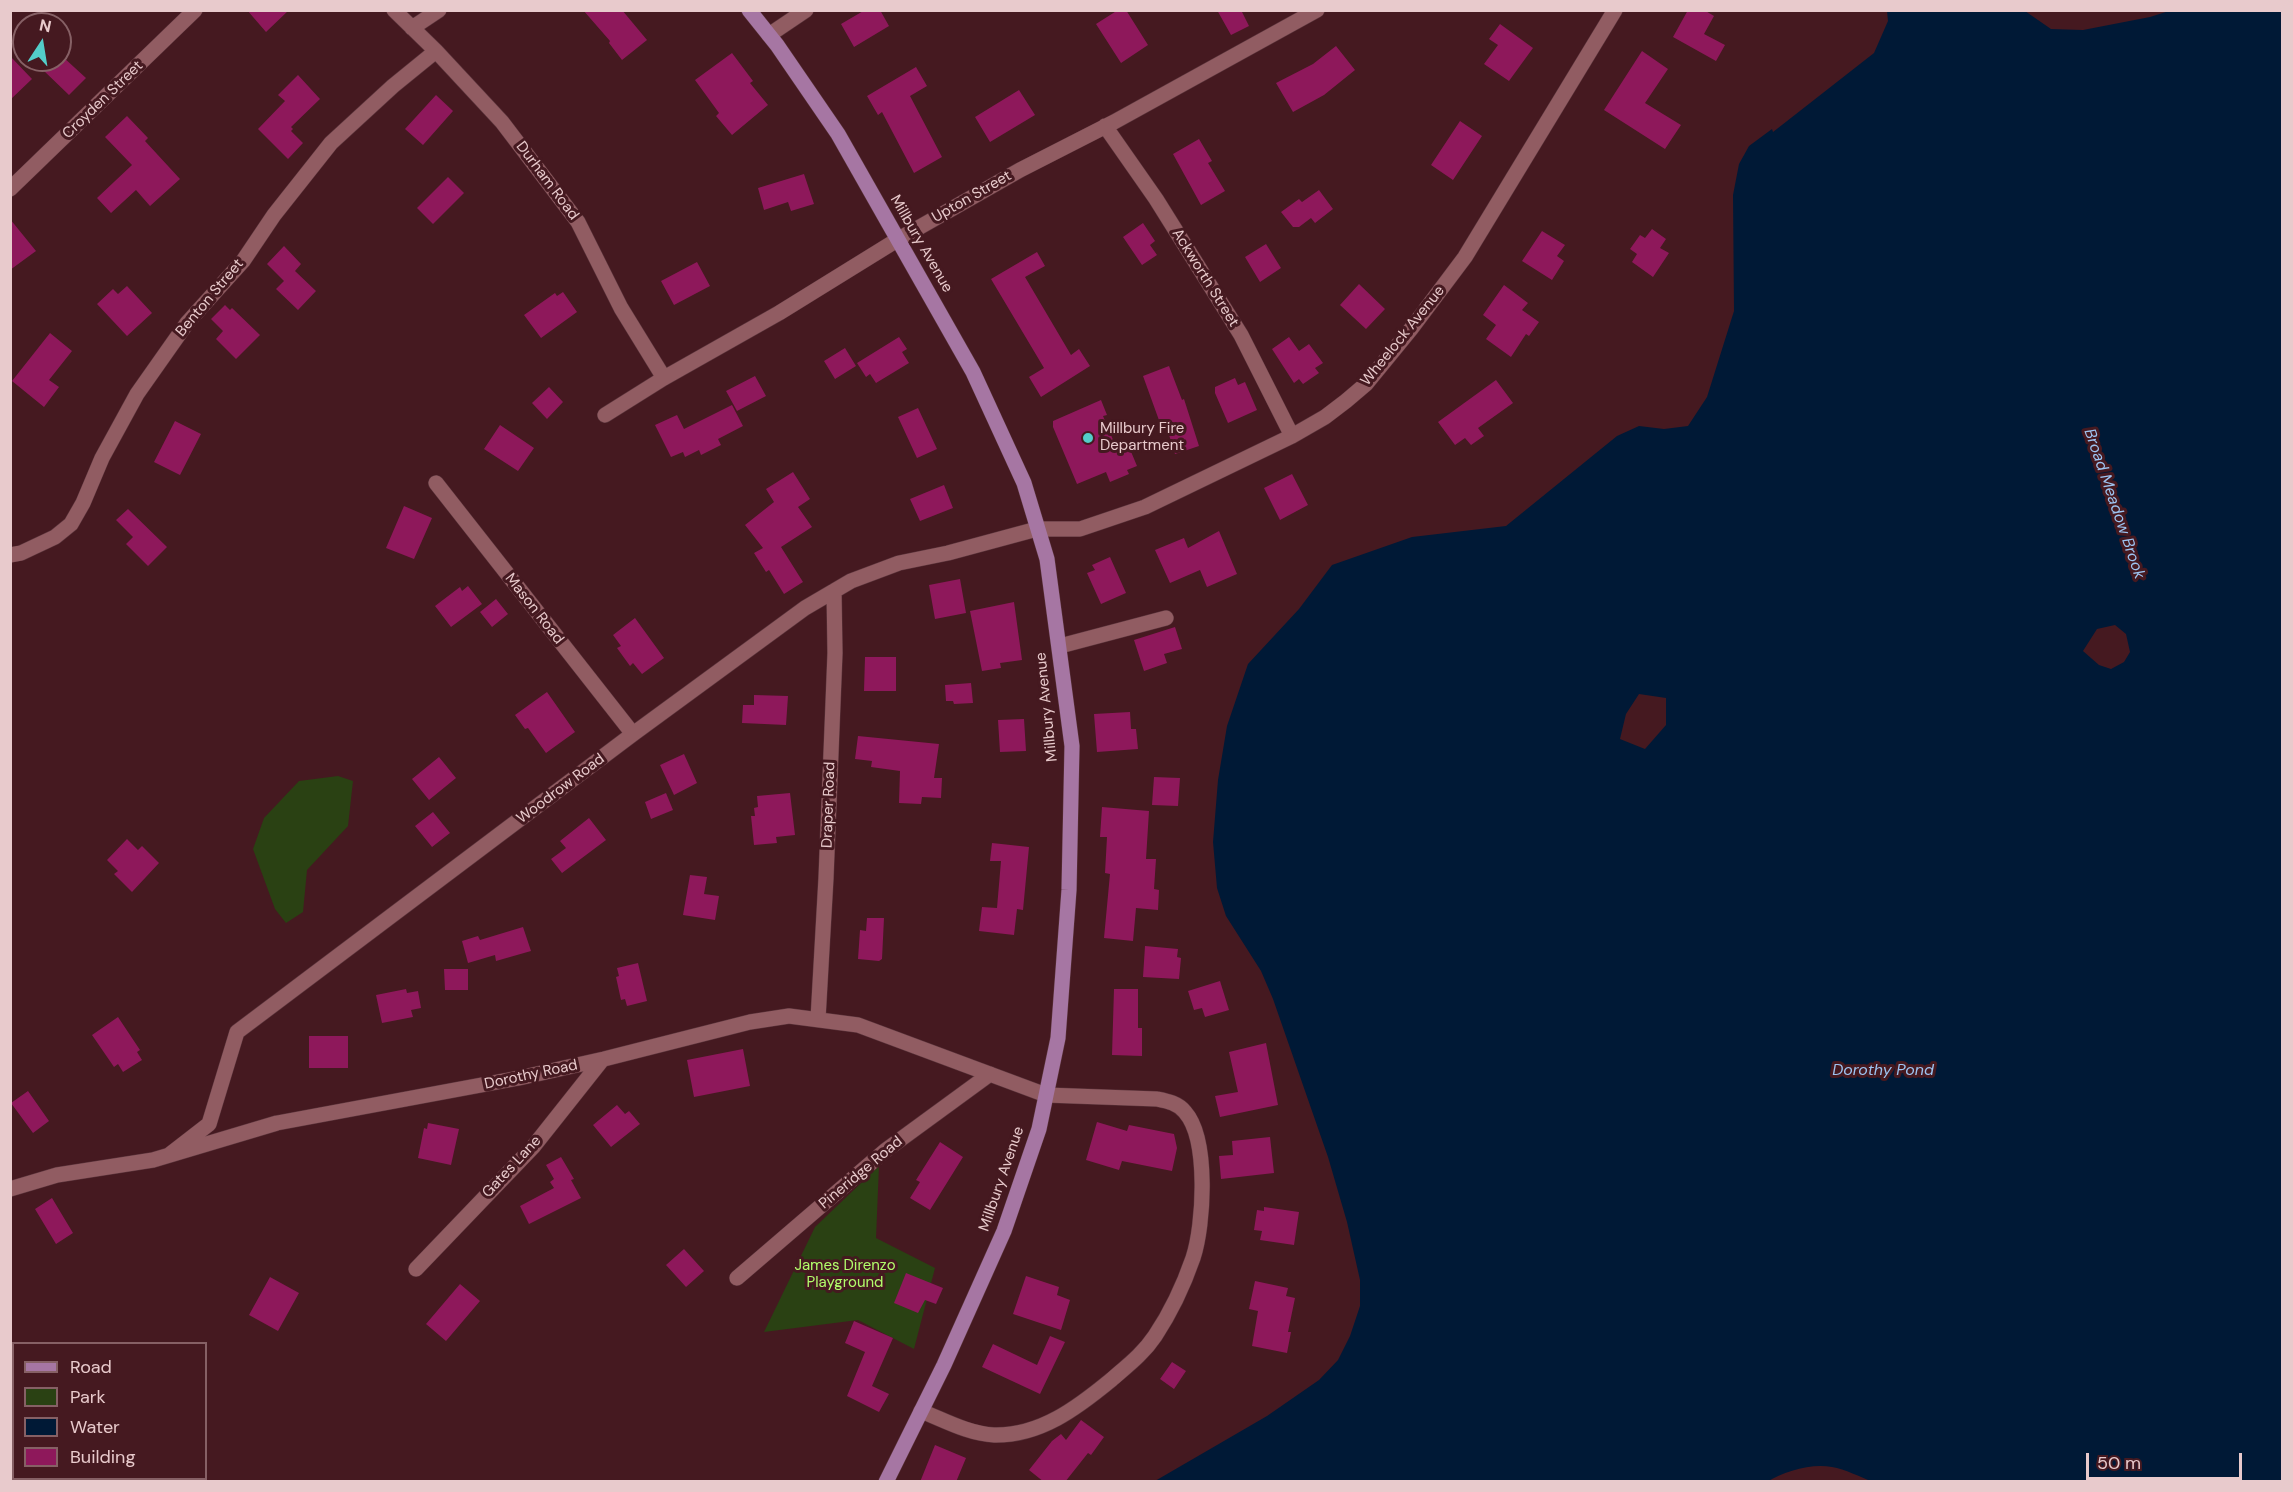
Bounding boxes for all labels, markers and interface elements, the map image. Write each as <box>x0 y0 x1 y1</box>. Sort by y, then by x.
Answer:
north arrow <box>12 12 72 72</box>
text: N <box>38 14 53 37</box>
street label: Croyden Street <box>59 57 147 143</box>
street label: Durham Road <box>512 138 582 224</box>
street label: Upton Street <box>929 167 1015 227</box>
street label: Millbury Avenue <box>886 192 956 296</box>
street label: Ackworth Street <box>1168 226 1242 330</box>
street label: Benton Street <box>172 256 248 340</box>
street label: Wheelock Avenue <box>1357 282 1449 390</box>
place label: Millbury Fire Department <box>1100 420 1184 455</box>
water label: Broad Meadow Brook <box>2079 426 2149 582</box>
marker: Millbury Fire Department <box>1081 431 1095 445</box>
street label: Mason Road <box>501 570 567 648</box>
street label: Millbury Avenue <box>1032 651 1062 763</box>
street label: Woodrow Road <box>514 750 608 828</box>
street label: Draper Road <box>818 762 840 848</box>
street label: Dorothy Road <box>483 1056 579 1094</box>
water label: Dorothy Pond <box>1832 1061 1934 1081</box>
street label: Millbury Avenue <box>976 1124 1028 1234</box>
street label: Gates Lane <box>479 1132 545 1202</box>
street label: Pineridge Road <box>816 1133 906 1213</box>
park label: James Direnzo Playground <box>794 1257 896 1292</box>
legend <box>12 1342 207 1480</box>
text: Road <box>70 1355 112 1379</box>
text: Park <box>70 1385 106 1409</box>
text: Water <box>70 1415 120 1439</box>
scale bar <box>2089 1441 2245 1479</box>
text: Building <box>70 1445 135 1469</box>
text: 50 m <box>2097 1451 2141 1475</box>

